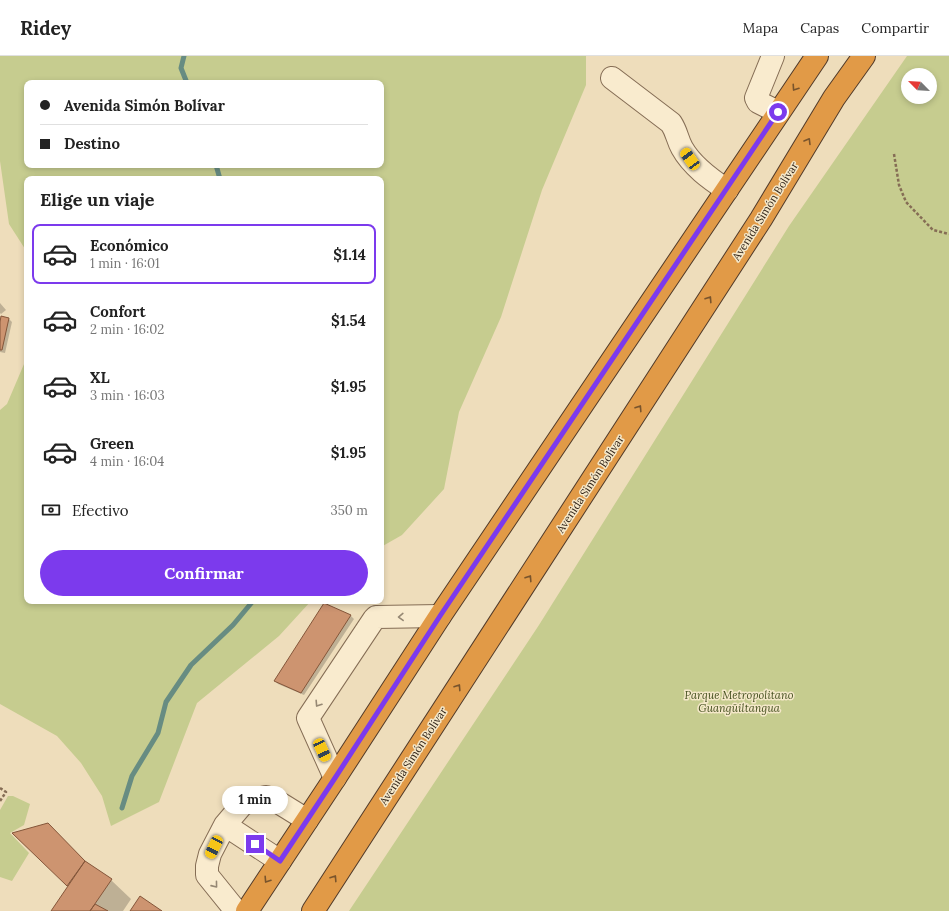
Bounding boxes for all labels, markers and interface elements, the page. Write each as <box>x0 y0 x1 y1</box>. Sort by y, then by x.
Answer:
text: Ridey <box>20 16 71 40</box>
text: Mapa <box>743 19 778 37</box>
text: Capas <box>800 19 839 37</box>
text: Compartir <box>861 19 929 37</box>
north arrow <box>901 68 937 104</box>
map controls <box>901 68 937 104</box>
one-way arrow <box>792 84 800 91</box>
text: Avenida Simón Bolívar <box>64 96 225 115</box>
route start <box>769 103 787 121</box>
text: Destino <box>64 134 120 153</box>
one-way arrow <box>803 138 810 145</box>
car <box>678 146 702 172</box>
street label: Avenida Simón Bolívar <box>728 159 801 264</box>
text: Elige un viaje <box>40 188 155 211</box>
icon: car <box>42 236 78 272</box>
text: Económico <box>90 236 169 255</box>
text: $1.14 <box>333 245 366 264</box>
text: 1 min · 16:01 <box>90 255 160 272</box>
one-way arrow <box>704 296 712 303</box>
icon: car <box>42 302 78 338</box>
text: Confort <box>90 302 146 321</box>
text: $1.54 <box>331 311 366 330</box>
text: 2 min · 16:02 <box>90 321 164 338</box>
icon: car <box>42 368 78 404</box>
text: XL <box>90 368 110 387</box>
text: $1.95 <box>331 377 366 396</box>
text: 3 min · 16:03 <box>90 387 165 404</box>
one-way arrow <box>634 406 641 413</box>
street label: Avenida Simón Bolívar <box>553 432 627 536</box>
icon: car <box>42 434 78 470</box>
text: Green <box>90 434 134 453</box>
text: $1.95 <box>331 443 366 462</box>
text: 4 min · 16:04 <box>90 453 164 470</box>
icon: cash <box>40 499 62 521</box>
text: Efectivo <box>72 501 129 520</box>
text: 350 m <box>331 502 368 519</box>
button: Confirmar <box>40 550 368 596</box>
one-way arrow <box>524 575 532 582</box>
one-way arrow <box>398 613 404 621</box>
one-way arrow <box>453 684 461 691</box>
park label: Parque Metropolitano Guangüiltangua <box>685 688 794 715</box>
one-way arrow <box>315 700 323 707</box>
street label: Avenida Simón Bolívar <box>376 704 450 808</box>
car <box>311 737 333 763</box>
callout: 1 min <box>222 786 288 814</box>
text: 1 min <box>238 791 272 808</box>
car <box>203 834 225 860</box>
route end <box>246 835 264 853</box>
one-way arrow <box>329 875 337 882</box>
one-way arrow <box>265 876 272 883</box>
one-way arrow <box>210 880 217 887</box>

